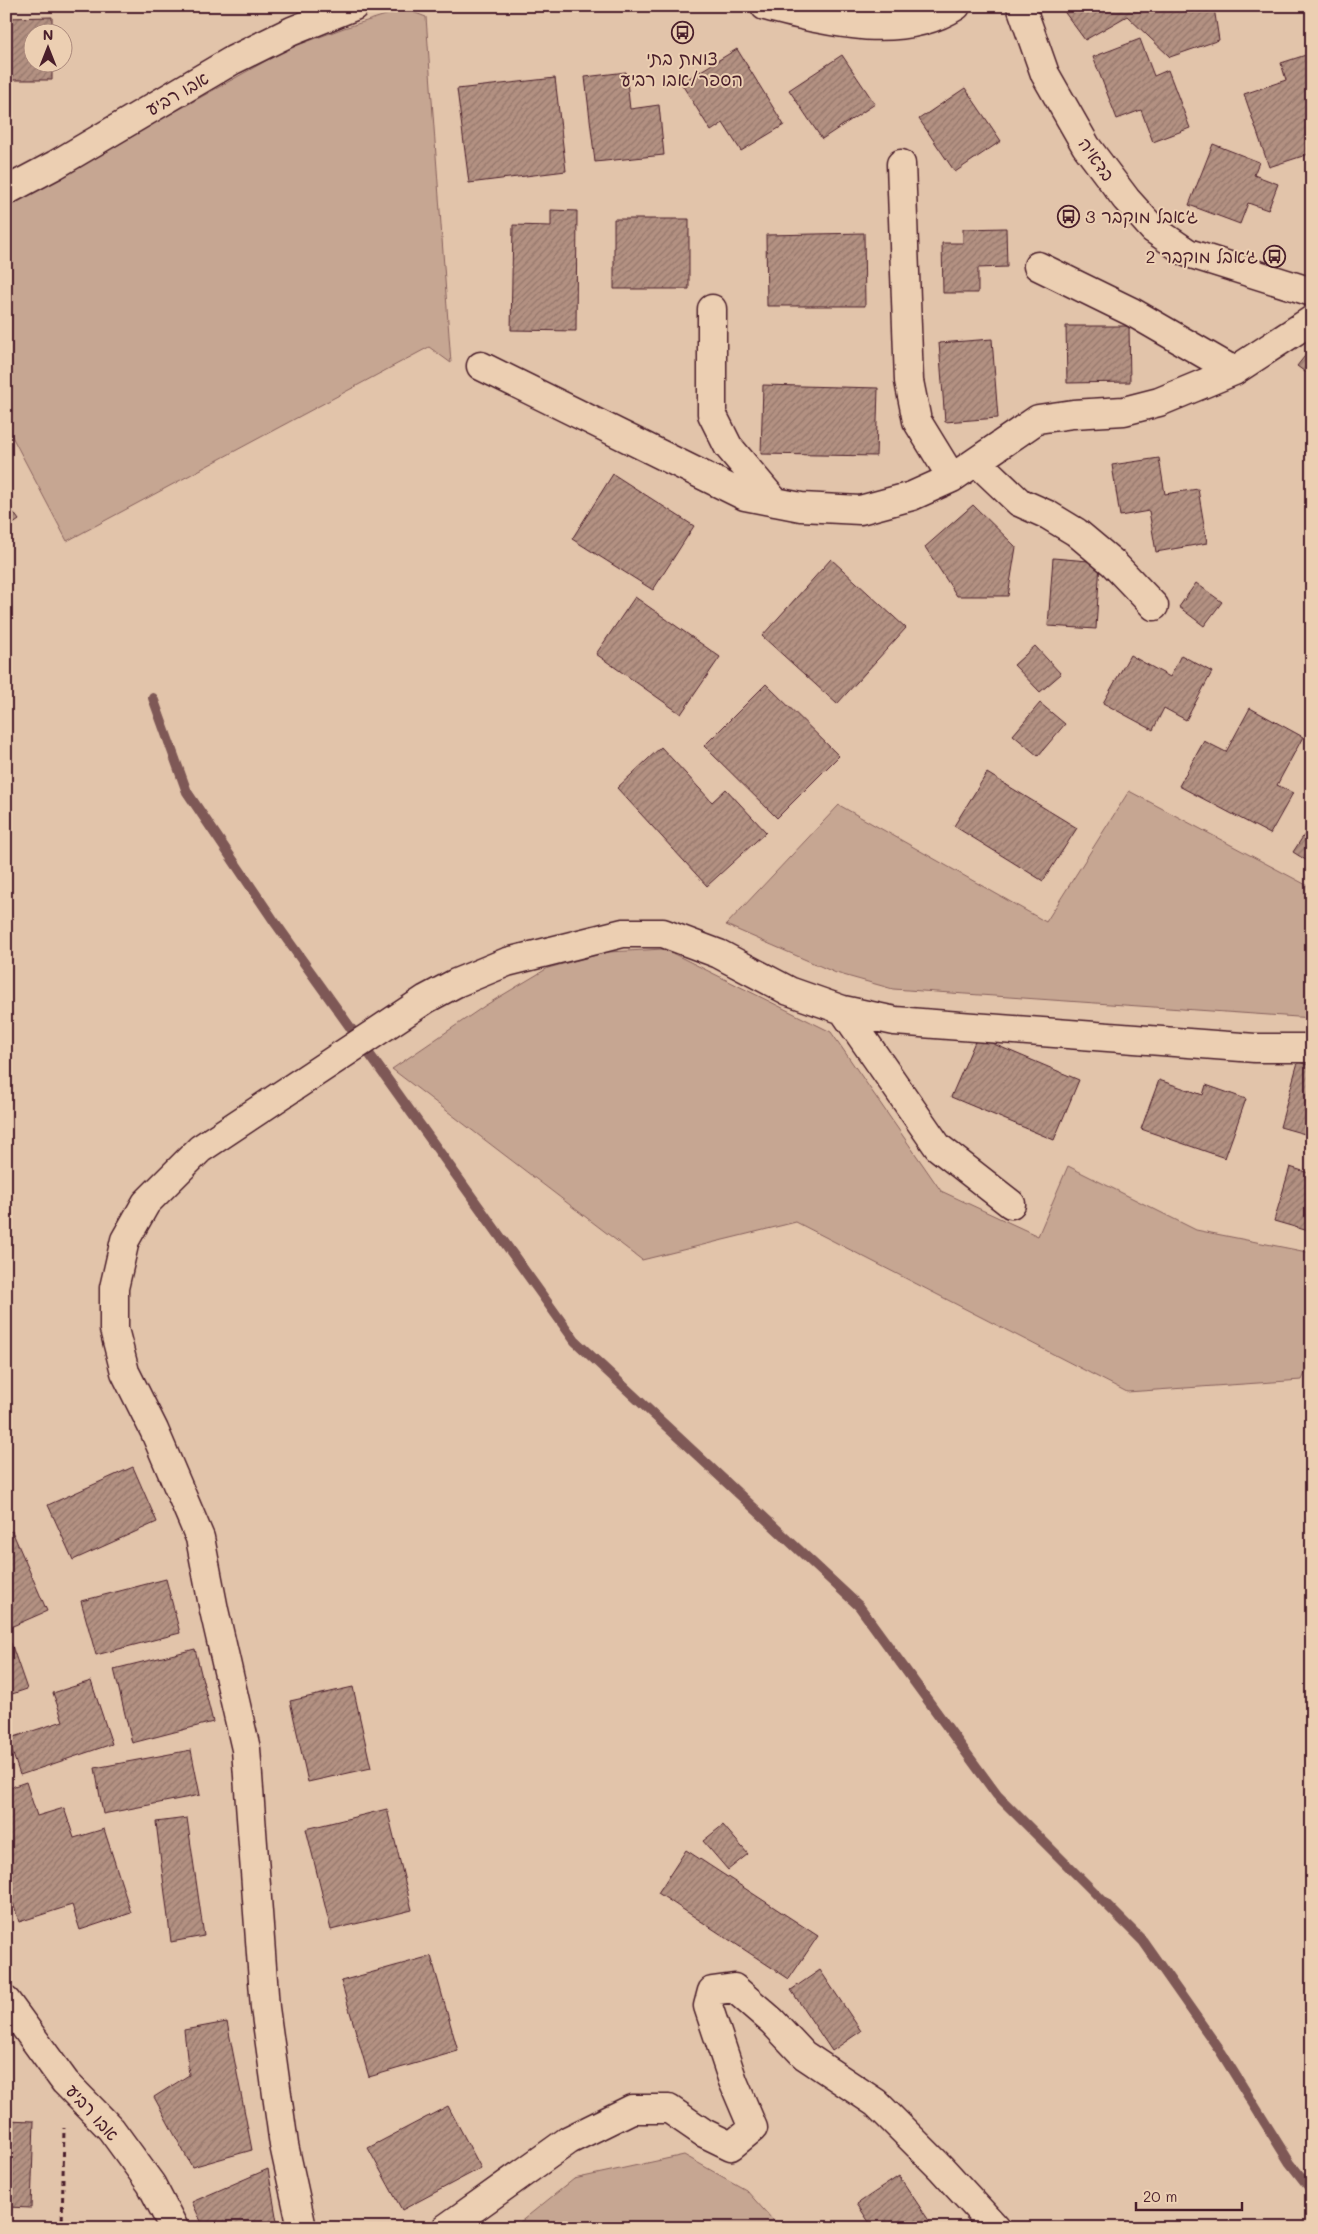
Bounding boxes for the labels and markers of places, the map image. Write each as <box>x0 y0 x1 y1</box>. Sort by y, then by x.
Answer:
bus stop icon: צומת בתי הספר/אבו רביע <box>670 21 694 45</box>
place label: צומת בתי הספר/אבו רביע <box>621 46 743 91</box>
bus stop icon: ג׳אבל מוקבר 3 <box>1057 204 1081 228</box>
place label: ג׳אבל מוקבר 3 <box>1085 204 1198 228</box>
place label: ג׳אבל מוקבר 2 <box>1146 244 1258 268</box>
bus stop icon: ג׳אבל מוקבר 2 <box>1262 244 1286 268</box>

